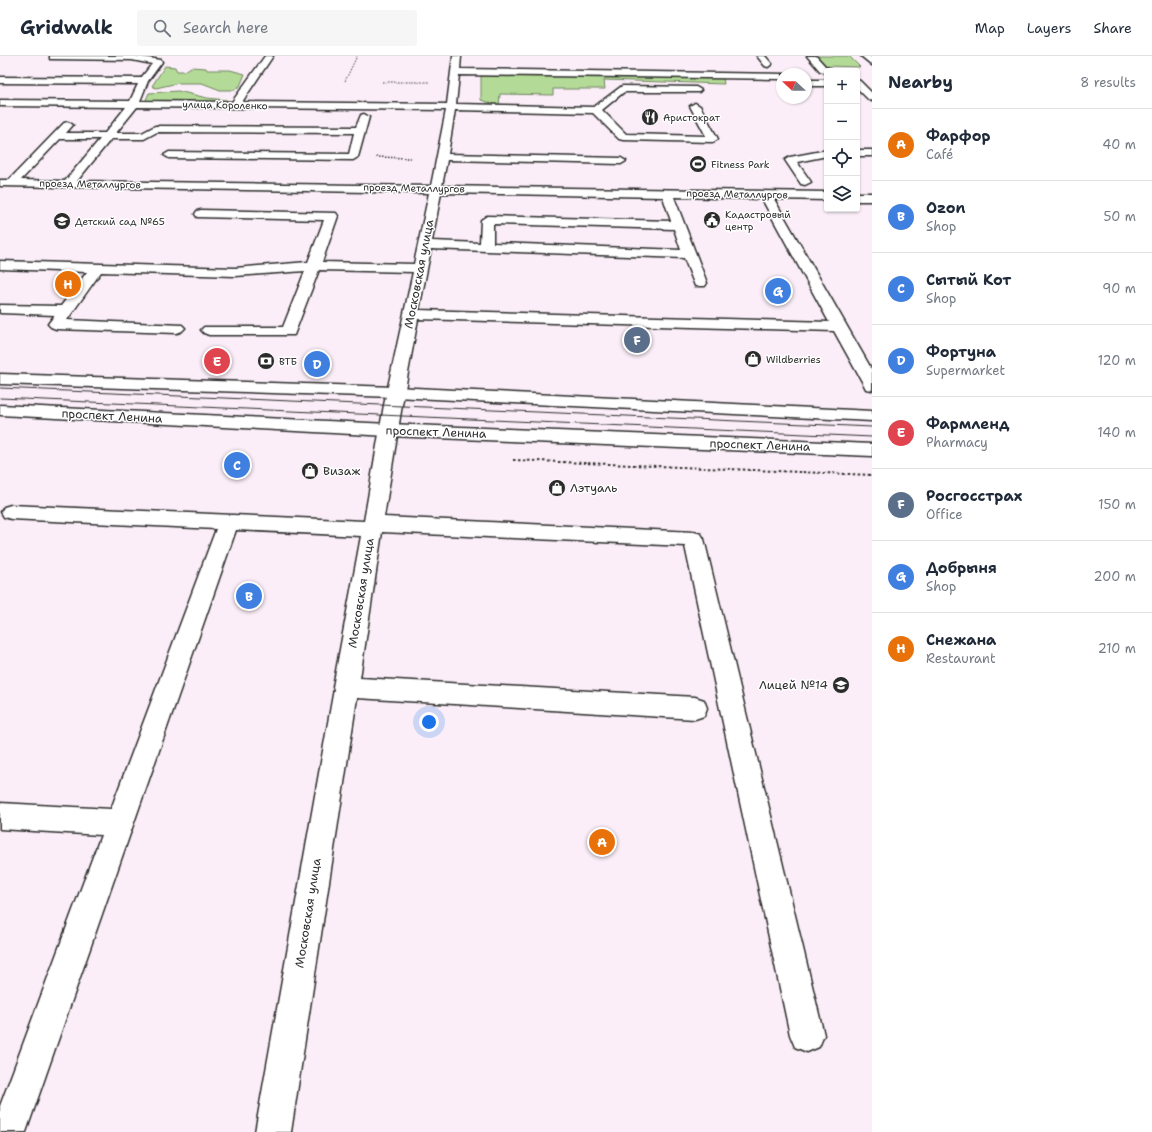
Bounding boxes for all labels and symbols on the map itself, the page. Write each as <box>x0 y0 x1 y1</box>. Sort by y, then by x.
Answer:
north arrow <box>776 68 812 104</box>
street label: улица Короленко <box>182 98 268 112</box>
restaurant icon: Аристократ <box>640 107 660 127</box>
place label: Аристократ <box>663 111 721 124</box>
sports icon: Fitness Park <box>688 154 708 174</box>
place label: Fitness Park <box>711 158 770 171</box>
street label: проезд Металлургов <box>39 177 141 191</box>
street label: проезд Металлургов <box>363 181 465 195</box>
street label: проезд Металлургов <box>686 187 788 201</box>
place label: Кадастровый центр <box>725 208 791 233</box>
public building icon: Кадастровый центр <box>702 210 722 230</box>
school or university icon: Детский сад №65 <box>52 211 72 231</box>
place label: Детский сад №65 <box>75 215 165 228</box>
street label: Московская улица <box>401 218 438 330</box>
pin: H <box>55 269 81 299</box>
pin: G <box>765 276 791 306</box>
pin: F <box>624 325 650 355</box>
pin: E <box>204 346 230 376</box>
pin: D <box>304 349 330 379</box>
shop icon: Wildberries <box>743 349 763 369</box>
bank icon: ВТБ <box>256 351 276 371</box>
place label: Wildberries <box>766 353 821 366</box>
place label: ВТБ <box>279 355 297 368</box>
street label: проспект Ленина <box>61 405 163 427</box>
street label: проспект Ленина <box>385 422 487 442</box>
street label: проспект Ленина <box>709 435 811 455</box>
pin: C <box>224 450 250 480</box>
shop icon: Визаж <box>300 461 320 481</box>
place label: Визаж <box>323 463 360 479</box>
shop icon: Лэтуаль <box>547 478 567 498</box>
place label: Лэтуаль <box>570 480 617 496</box>
street label: Московская улица <box>344 536 378 649</box>
pin: B <box>236 581 262 611</box>
school or university icon: Лицей №14 <box>831 675 851 695</box>
place label: Лицей №14 <box>759 677 828 693</box>
your location <box>419 712 439 732</box>
pin: A <box>589 827 615 857</box>
street label: Московская улица <box>291 856 325 969</box>

